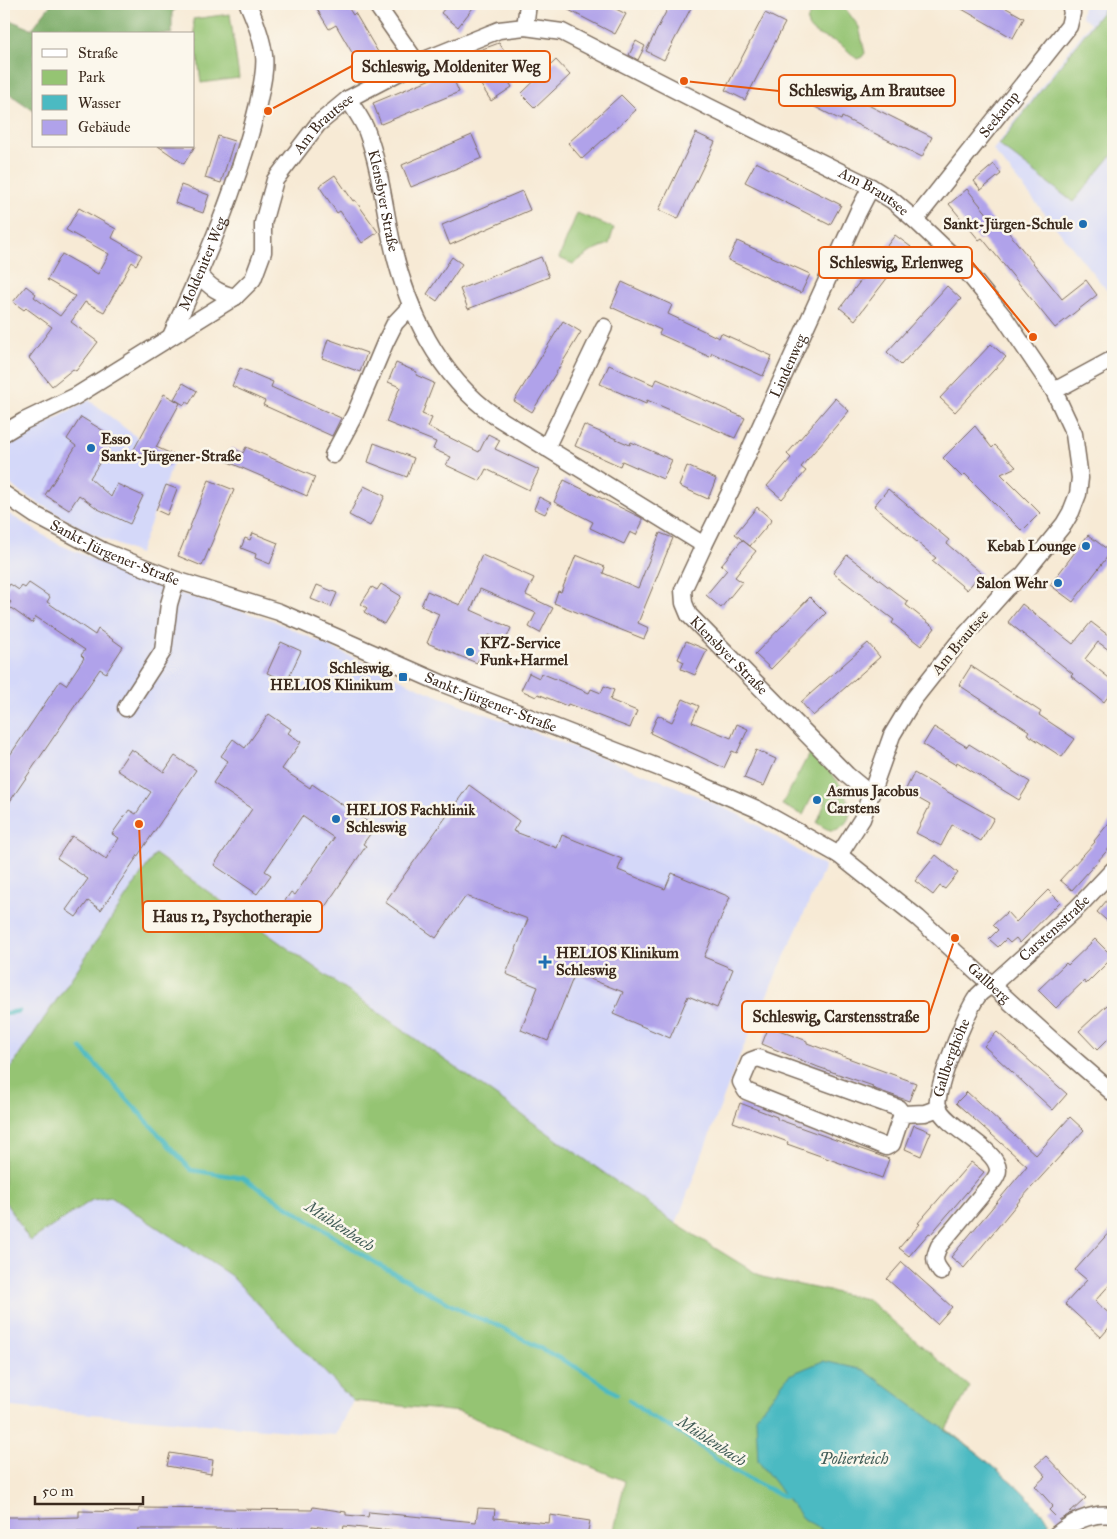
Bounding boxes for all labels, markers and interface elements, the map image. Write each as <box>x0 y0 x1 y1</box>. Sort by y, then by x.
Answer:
legend <box>32 32 195 148</box>
text: Straße <box>78 44 118 62</box>
callout: Schleswig, Moldeniter Weg <box>352 51 550 82</box>
text: Schleswig, Moldeniter Weg <box>362 57 541 77</box>
text: Park <box>78 68 105 86</box>
callout: Schleswig, Am Brautsee <box>779 75 955 106</box>
text: Schleswig, Am Brautsee <box>789 81 945 101</box>
street label: Seekamp <box>975 87 1023 141</box>
street label: Am Brautsee <box>289 89 356 158</box>
text: Wasser <box>78 94 121 112</box>
text: Gebäude <box>78 118 131 136</box>
street label: Klensbyer Straße <box>364 148 403 254</box>
street label: Am Brautsee <box>835 163 913 220</box>
street label: Moldeniter Weg <box>175 213 231 314</box>
place label: Sankt-Jürgen-Schule <box>943 215 1074 234</box>
marker: Sankt-Jürgen-Schule <box>1077 218 1089 230</box>
callout: Schleswig, Erlenweg <box>819 247 972 278</box>
text: Schleswig, Erlenweg <box>830 253 963 273</box>
street label: Lindenweg <box>766 330 811 400</box>
place label: Esso Sankt-Jürgener-Straße <box>101 430 242 466</box>
marker: Esso Sankt-Jürgener-Straße <box>85 442 97 454</box>
street label: Sankt-Jürgener-Straße <box>47 516 182 590</box>
place label: Kebab Lounge <box>987 537 1077 556</box>
marker: Kebab Lounge <box>1080 540 1092 552</box>
place label: Salon Wehr <box>976 574 1048 592</box>
marker: Salon Wehr <box>1052 577 1064 589</box>
street label: Am Brautsee <box>927 606 992 679</box>
street label: Klensbyer Straße <box>686 612 772 699</box>
place label: KFZ-Service Funk+Harmel <box>480 634 569 669</box>
marker: KFZ-Service Funk+Harmel <box>464 646 476 658</box>
place label: Schleswig, HELIOS Klinikum <box>270 659 393 694</box>
street label: Sankt-Jürgener-Straße <box>422 668 559 736</box>
marker: Schleswig, HELIOS Klinikum <box>397 671 409 683</box>
place label: Asmus Jacobus Carstens <box>826 782 919 817</box>
marker: Asmus Jacobus Carstens <box>811 794 823 806</box>
place label: HELIOS Fachklinik Schleswig <box>346 801 476 837</box>
marker: HELIOS Fachklinik Schleswig <box>330 813 342 825</box>
street label: Carstensstraße <box>1015 891 1093 965</box>
callout: Haus 12, Psychotherapie <box>143 901 322 932</box>
text: Haus 12, Psychotherapie <box>152 907 312 927</box>
place label: HELIOS Klinikum Schleswig <box>556 944 679 980</box>
marker: HELIOS Klinikum Schleswig <box>538 955 552 969</box>
street label: Gallberg <box>964 959 1015 1007</box>
callout: Schleswig, Carstensstraße <box>742 1001 929 1032</box>
text: Schleswig, Carstensstraße <box>752 1007 920 1027</box>
street label: Gallberghöhe <box>929 1016 974 1099</box>
water label: Mühlenbach <box>300 1196 378 1255</box>
water label: Mühlenbach <box>672 1411 750 1470</box>
water label: Polierteich <box>819 1449 889 1468</box>
scale bar <box>35 1474 142 1506</box>
text: 50 m <box>42 1482 74 1500</box>

